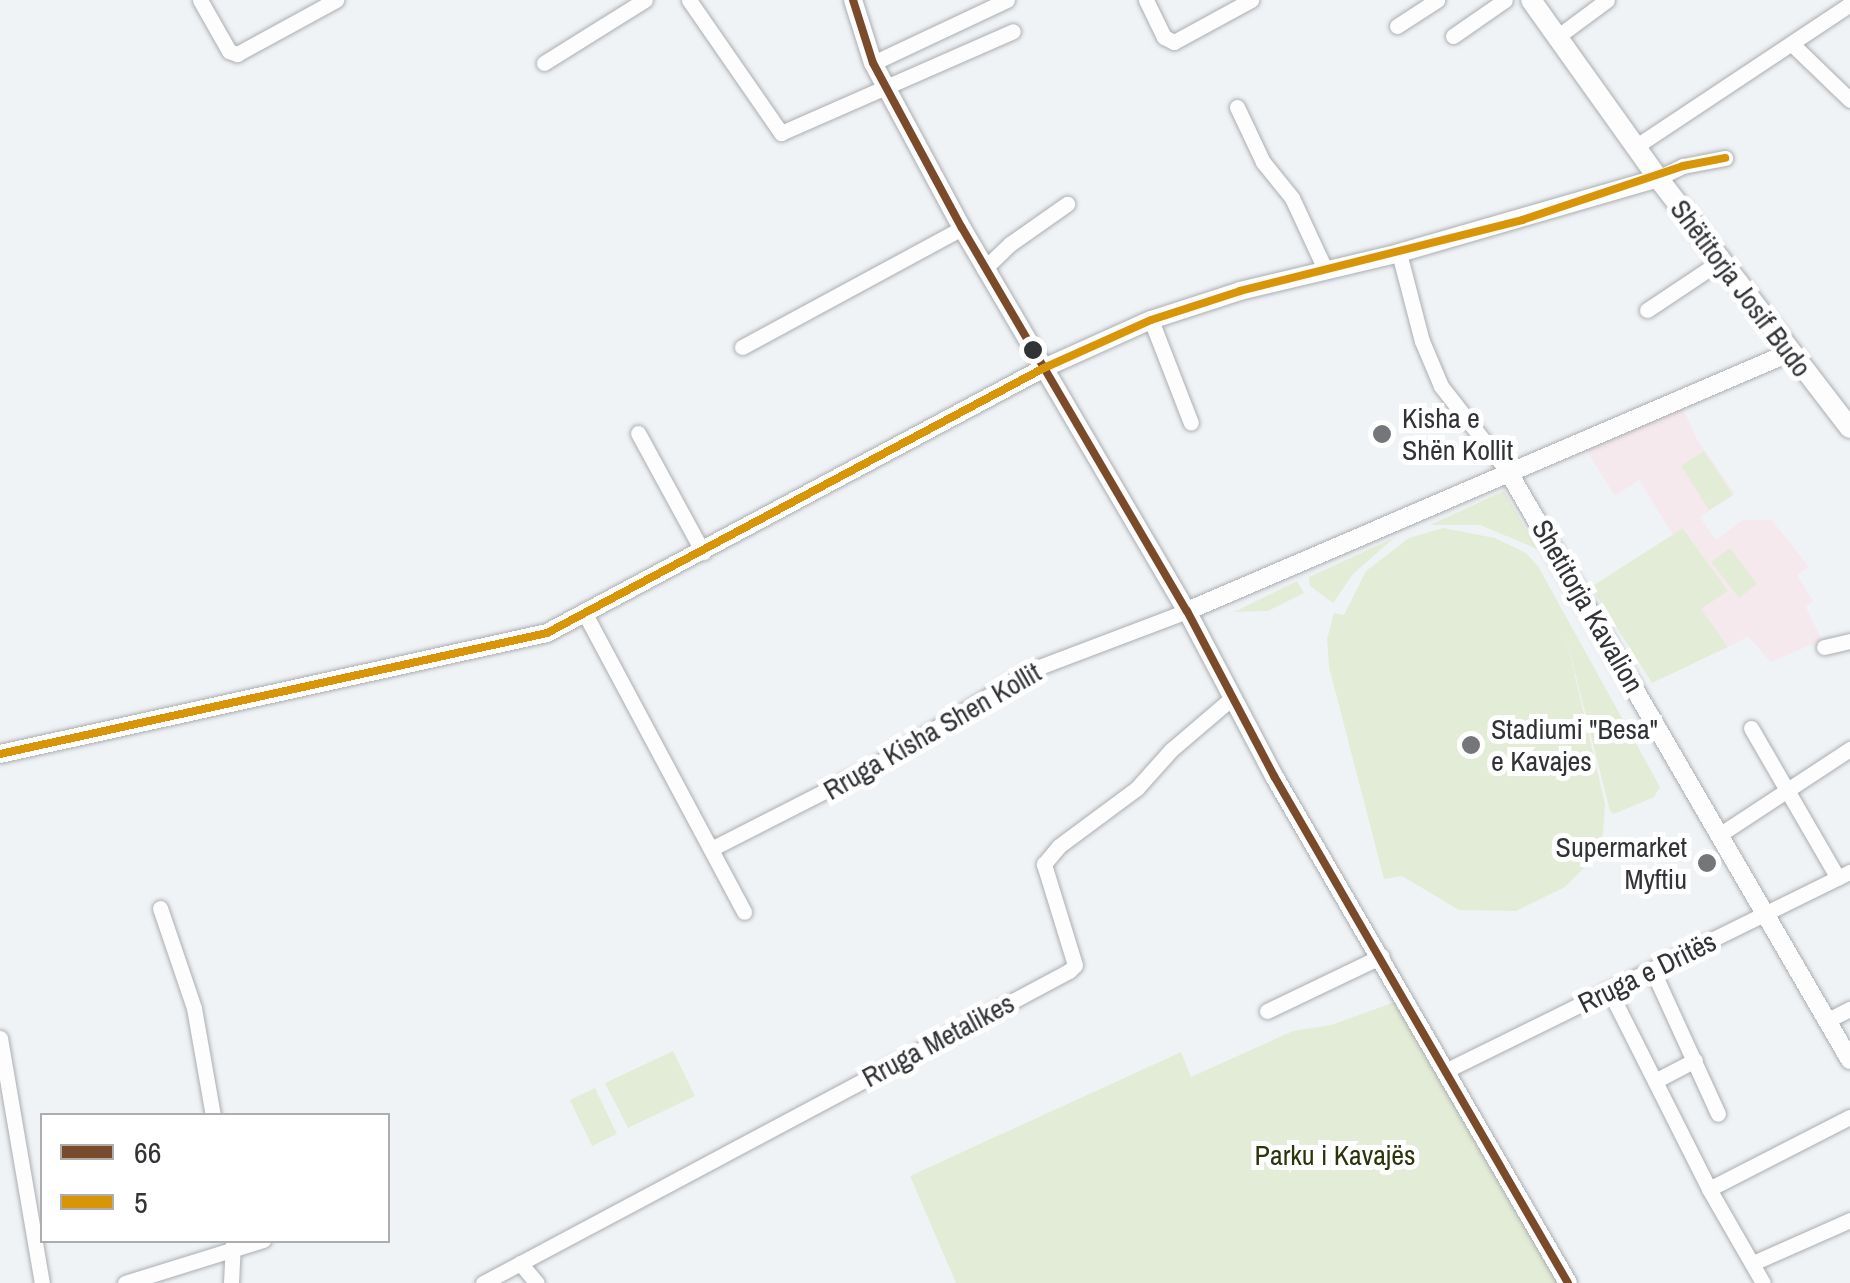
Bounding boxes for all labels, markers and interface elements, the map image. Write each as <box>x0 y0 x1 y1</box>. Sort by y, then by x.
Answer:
street label: Shëtitorja Josif Budo <box>1663 193 1819 383</box>
unlabelled marker <box>1023 340 1043 360</box>
place label: Kisha e Shën Kollit <box>1402 401 1513 467</box>
marker: Kisha e Shën Kollit <box>1371 423 1393 445</box>
street label: Shetitorja Kavalion <box>1525 514 1651 698</box>
street label: Rruga Kisha Shen Kollit <box>817 655 1047 807</box>
place label: Stadiumi "Besa" e Kavajes <box>1491 712 1658 778</box>
marker: Stadiumi "Besa" e Kavajes <box>1460 734 1482 756</box>
place label: Supermarket Myftiu <box>1556 830 1687 896</box>
marker: Supermarket Myftiu <box>1696 852 1718 874</box>
street label: Rruga e Dritës <box>1573 924 1721 1020</box>
street label: Rruga Metalikes <box>856 986 1020 1094</box>
legend <box>40 1113 390 1243</box>
text: 66 <box>134 1132 161 1172</box>
park label: Parku i Kavajës <box>1255 1138 1415 1172</box>
text: 5 <box>134 1182 148 1222</box>

